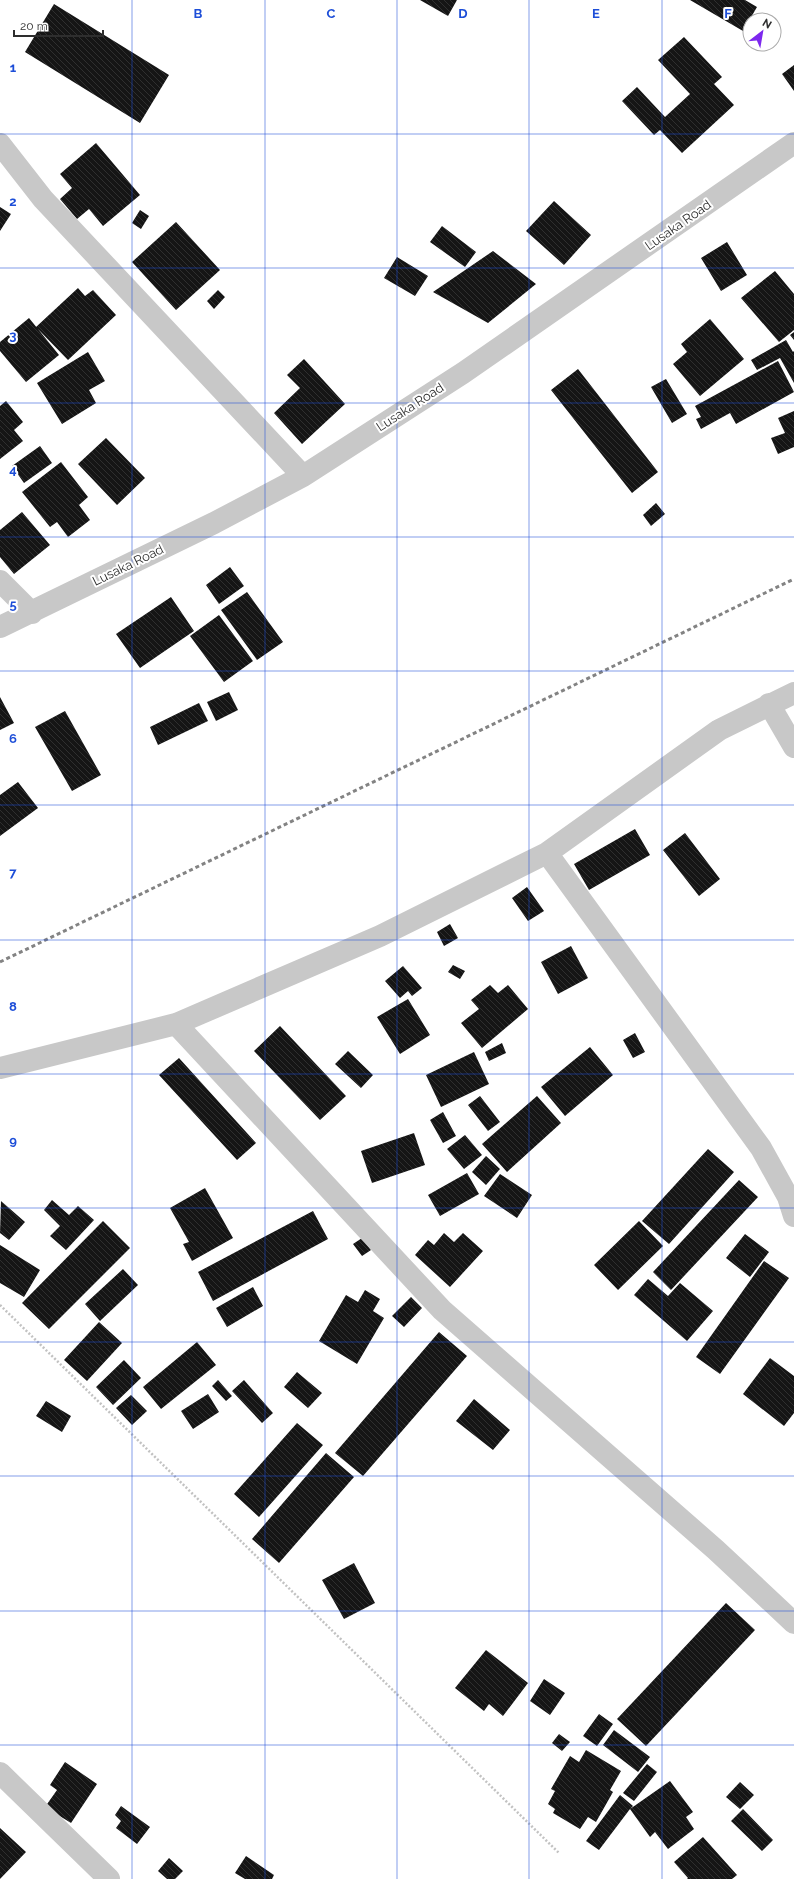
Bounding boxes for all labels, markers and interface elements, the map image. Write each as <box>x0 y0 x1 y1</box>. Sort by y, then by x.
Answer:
text: B <box>194 6 203 21</box>
text: C <box>327 6 336 21</box>
text: D <box>458 6 468 21</box>
text: E <box>592 6 600 21</box>
text: F <box>724 6 732 21</box>
scale bar <box>14 12 103 38</box>
north arrow <box>742 12 782 52</box>
text: N <box>760 16 774 32</box>
text: 20 m <box>20 19 48 33</box>
text: 1 <box>10 60 17 75</box>
text: 2 <box>9 194 17 209</box>
street label: Lusaka Road <box>642 197 714 253</box>
text: 3 <box>9 328 17 343</box>
street label: Lusaka Road <box>374 380 446 434</box>
text: 4 <box>9 462 17 477</box>
street label: Lusaka Road <box>90 541 166 589</box>
text: 5 <box>9 597 17 612</box>
text: 6 <box>9 731 17 746</box>
text: 7 <box>9 865 17 880</box>
text: 8 <box>9 999 17 1014</box>
text: 9 <box>9 1133 17 1148</box>

